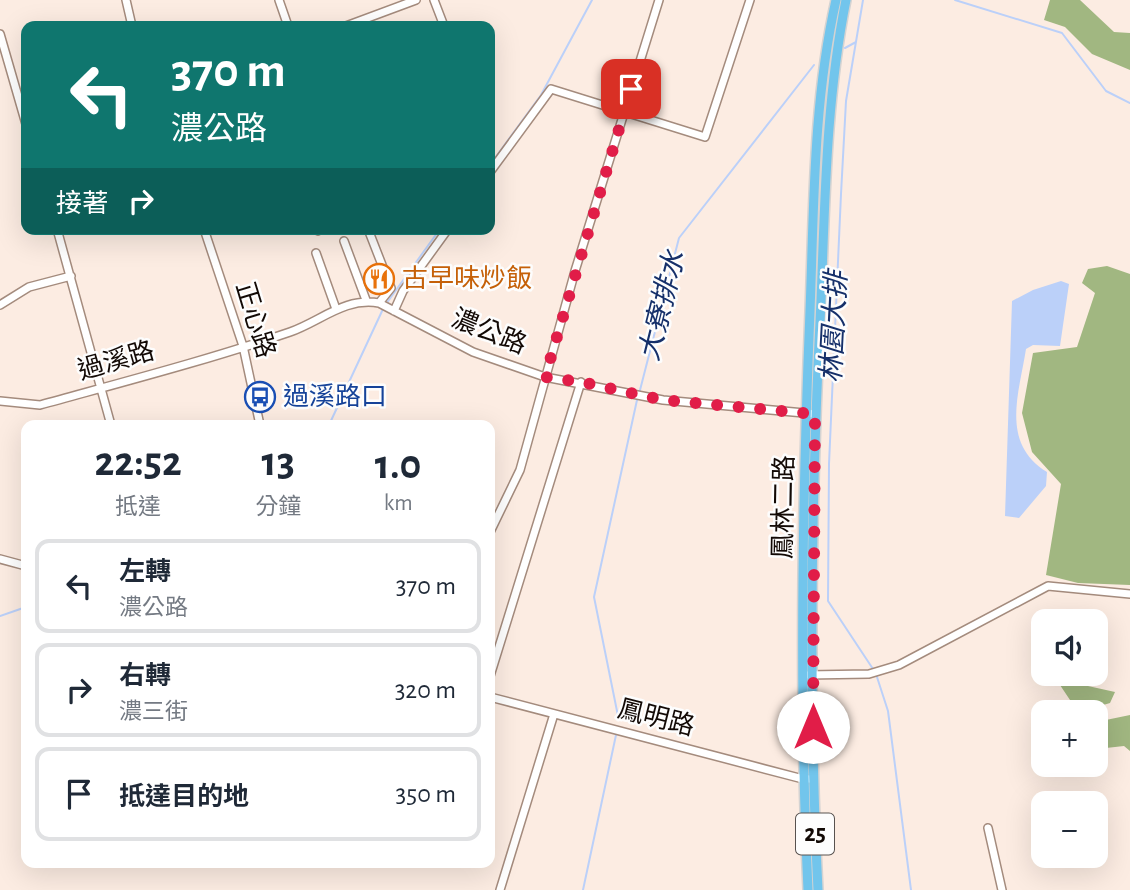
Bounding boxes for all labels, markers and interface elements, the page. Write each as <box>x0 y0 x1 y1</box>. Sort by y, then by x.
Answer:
text: 370 m <box>171 47 286 96</box>
icon: left <box>56 49 147 140</box>
pin <box>601 59 661 119</box>
icon: arrive <box>612 70 650 108</box>
text: 濃公路 <box>171 113 267 145</box>
icon: right <box>122 182 160 220</box>
text: 接著 <box>56 191 108 217</box>
water label: 大寮排水 <box>634 246 691 364</box>
restaurant icon: 古早味炒飯 <box>362 262 396 296</box>
place label: 古早味炒飯 <box>402 264 532 292</box>
water label: 林園大排 <box>816 266 852 384</box>
street label: 正心路 <box>231 279 280 361</box>
street label: 濃公路 <box>448 304 530 359</box>
street label: 過溪路 <box>75 337 157 384</box>
bus stop icon: 過溪路口 <box>243 380 277 414</box>
place label: 過溪路口 <box>283 383 387 410</box>
text: 22:52 <box>95 441 182 483</box>
text: 13 <box>262 441 295 483</box>
text: 1.0 <box>375 444 421 486</box>
street label: 鳳林二路 <box>769 455 798 559</box>
text: km <box>384 492 413 515</box>
text: 抵達 <box>115 496 161 519</box>
text: 分鐘 <box>255 496 301 519</box>
text: 左轉 <box>119 559 171 585</box>
icon: left <box>60 567 98 605</box>
text: 370 m <box>396 573 456 599</box>
text: 濃公路 <box>119 597 188 620</box>
map controls <box>1031 609 1108 868</box>
button: sound <box>1031 609 1108 686</box>
text: 右轉 <box>119 663 171 689</box>
icon: right <box>60 671 98 709</box>
text: 320 m <box>395 677 456 703</box>
position arrow <box>776 690 850 764</box>
street label: 鳳明路 <box>615 695 697 740</box>
button: + <box>1031 700 1108 777</box>
text: 濃三街 <box>119 701 188 724</box>
icon: arrive <box>60 775 98 813</box>
text: 350 m <box>396 781 456 807</box>
text: 抵達目的地 <box>119 784 249 810</box>
button: − <box>1031 791 1108 868</box>
road number: 25 <box>796 814 834 854</box>

